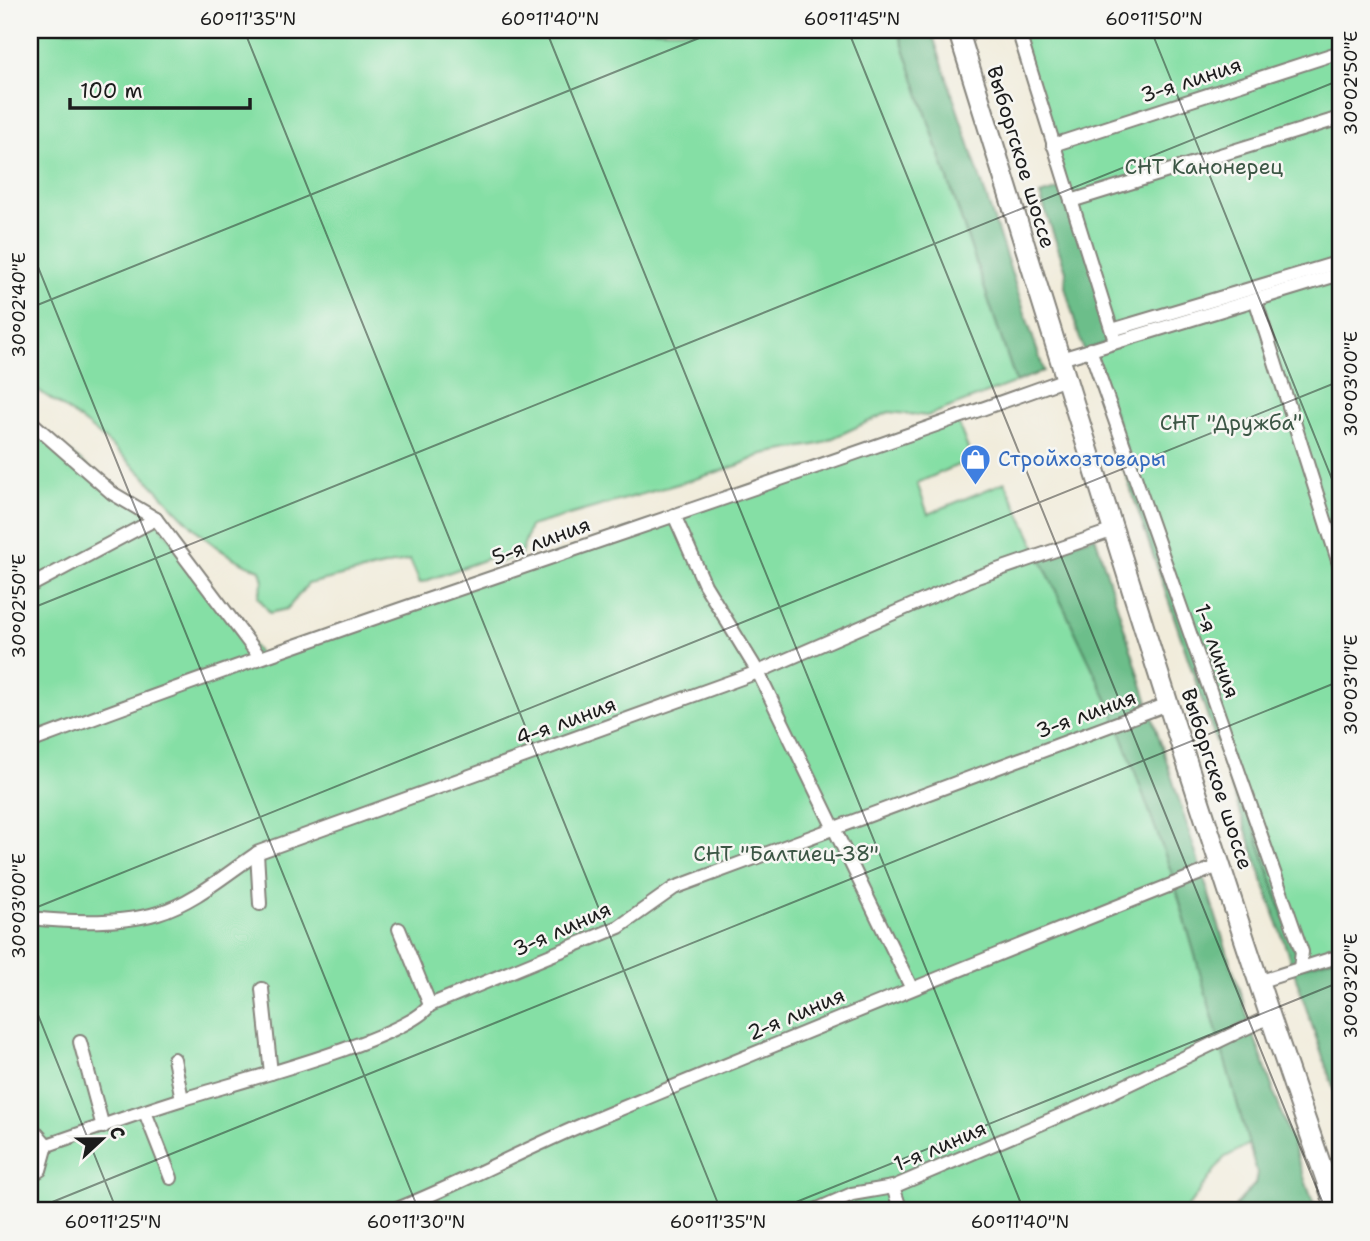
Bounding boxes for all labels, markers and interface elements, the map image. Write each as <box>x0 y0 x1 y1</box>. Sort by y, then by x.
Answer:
text: 60°11'35"N <box>200 7 296 31</box>
text: 60°11'40"N <box>501 7 599 31</box>
text: 60°11'45"N <box>804 7 900 31</box>
text: 60°11'50"N <box>1105 7 1203 31</box>
text: 30°02'50"E <box>1339 31 1363 135</box>
street label: 3-я линия <box>1137 51 1245 109</box>
street label: Выборгское шоссе <box>980 62 1062 252</box>
scale bar <box>70 66 250 110</box>
text: 100 m <box>80 77 143 105</box>
park label: СНТ Канонерец <box>1125 153 1283 181</box>
text: 30°02'40"E <box>7 252 31 358</box>
text: 30°03'00"E <box>1339 331 1363 437</box>
park label: СНТ "Дружба" <box>1160 409 1302 437</box>
shop icon: Стройхозтовары <box>958 442 992 486</box>
place label: Стройхозтовары <box>998 445 1166 473</box>
street label: 5-я линия <box>488 510 594 572</box>
text: 30°02'50"E <box>7 554 31 658</box>
street label: 1-я линия <box>1188 600 1246 702</box>
text: 30°03'10"E <box>1339 635 1363 735</box>
street label: 3-я линия <box>1032 683 1140 745</box>
street label: Выборгское шоссе <box>1174 685 1260 873</box>
street label: 4-я линия <box>512 690 620 752</box>
park label: СНТ "Балтиец-38" <box>693 840 879 868</box>
text: 30°03'00"E <box>7 853 31 959</box>
street label: 3-я линия <box>509 895 615 963</box>
text: 30°03'20"E <box>1339 933 1363 1039</box>
street label: 2-я линия <box>743 981 849 1047</box>
north arrow <box>66 1104 136 1174</box>
street label: 1-я линия <box>889 1114 991 1178</box>
text: С <box>104 1123 131 1143</box>
text: 60°11'25"N <box>65 1210 161 1234</box>
text: 60°11'30"N <box>367 1210 465 1234</box>
text: 60°11'35"N <box>670 1210 766 1234</box>
text: 60°11'40"N <box>971 1210 1069 1234</box>

